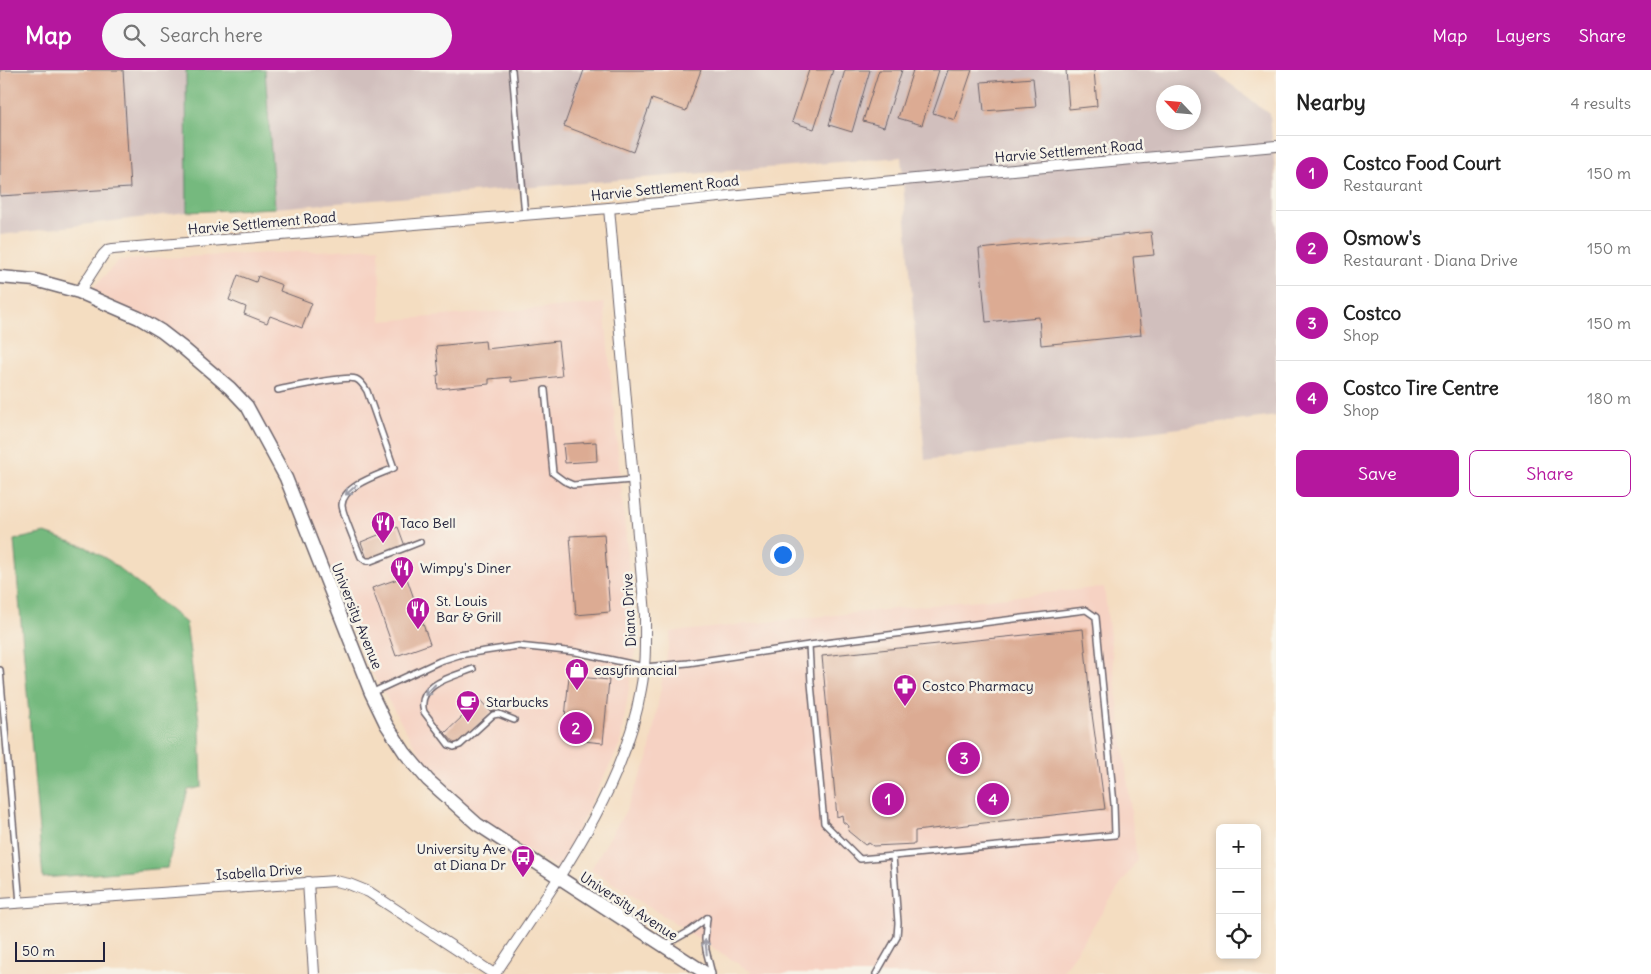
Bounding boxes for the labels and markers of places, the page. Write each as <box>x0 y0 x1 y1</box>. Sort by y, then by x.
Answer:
restaurant icon: Taco Bell <box>370 510 396 544</box>
place label: Taco Bell <box>400 514 456 532</box>
restaurant icon: Wimpy's Diner <box>389 555 415 589</box>
place label: Wimpy's Diner <box>420 559 511 577</box>
place label: St. Louis Bar & Grill <box>436 592 501 626</box>
restaurant icon: St. Louis Bar & Grill <box>405 596 431 630</box>
shop icon: easyfinancial <box>564 657 590 691</box>
place label: easyfinancial <box>594 661 677 679</box>
pharmacy icon: Costco Pharmacy <box>892 673 918 707</box>
place label: Costco Pharmacy <box>922 677 1034 695</box>
cafe icon: Starbucks <box>455 689 481 723</box>
place label: Starbucks <box>486 693 548 711</box>
pin: 2 <box>560 709 592 747</box>
pin: 3 <box>948 739 980 777</box>
pin: 1 <box>872 780 904 818</box>
pin: 4 <box>977 780 1009 818</box>
place label: University Ave at Diana Dr <box>417 840 506 874</box>
bus stop icon: University Ave at Diana Dr <box>510 844 536 878</box>

